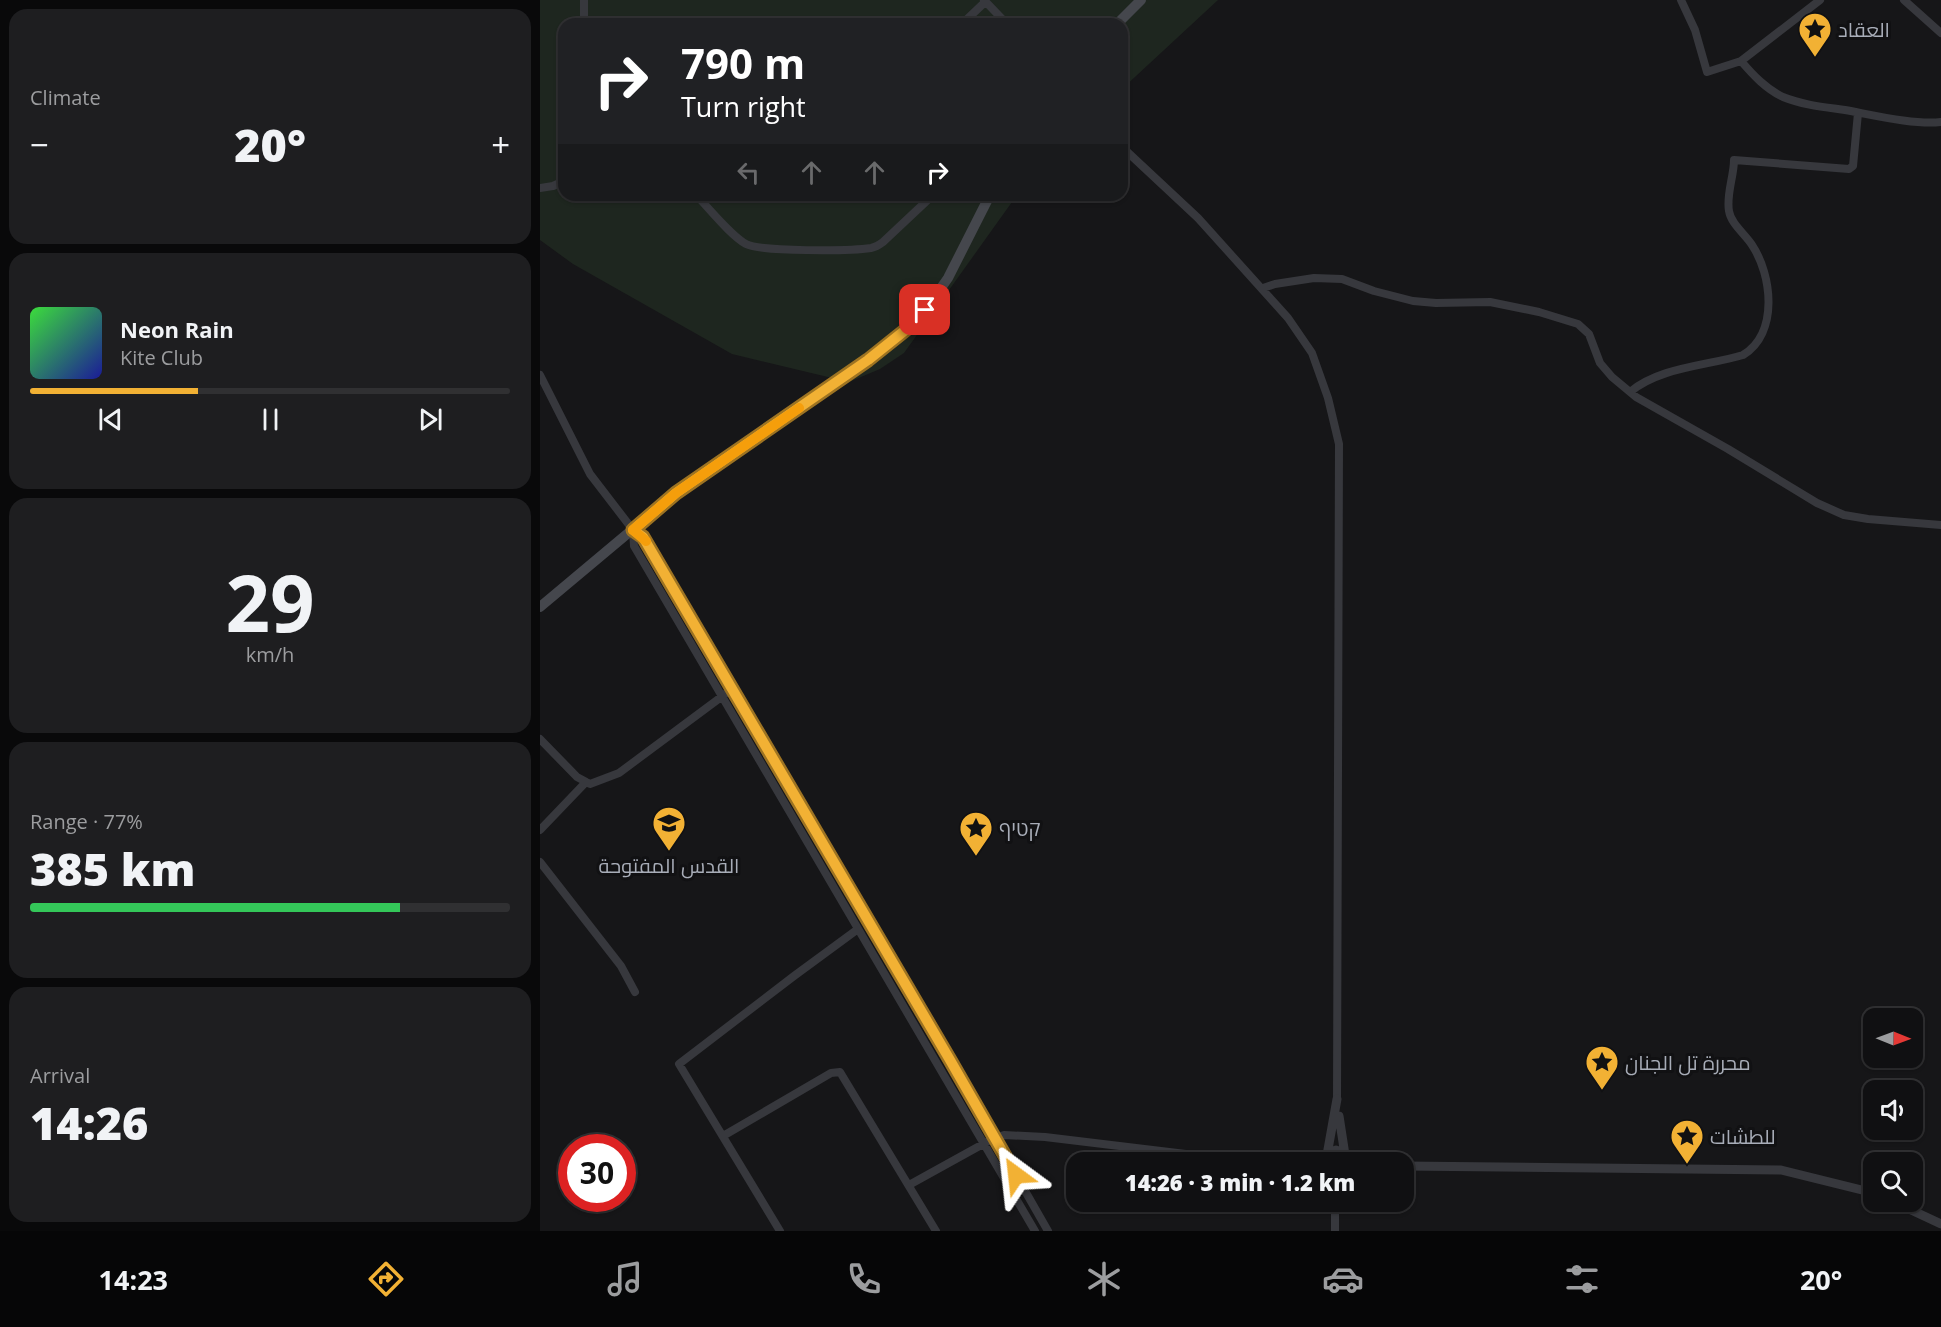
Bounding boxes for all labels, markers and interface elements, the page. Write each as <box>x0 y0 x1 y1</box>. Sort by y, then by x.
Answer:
place icon: العقاد <box>1797 11 1833 58</box>
place label: العقاد <box>1838 16 1890 43</box>
text: 790 m <box>681 34 805 91</box>
icon: right <box>582 42 660 120</box>
text: Climate <box>30 84 101 111</box>
text: Turn right <box>681 88 806 125</box>
text: 20° <box>234 114 306 175</box>
text: − <box>30 122 49 167</box>
text: + <box>491 122 510 167</box>
icon: left <box>732 156 765 189</box>
icon: ahead <box>795 156 828 189</box>
icon: ahead <box>858 156 891 189</box>
icon: right <box>921 156 954 189</box>
pin <box>899 284 950 335</box>
icon: arrive <box>908 293 941 326</box>
text: Neon Rain <box>120 314 234 344</box>
text: Kite Club <box>120 344 203 371</box>
icon: previous <box>94 403 127 436</box>
icon: pause <box>254 403 287 436</box>
icon: next <box>414 403 447 436</box>
text: 29 <box>225 549 315 655</box>
text: km/h <box>246 641 294 668</box>
school or university icon: القدس المفتوحة <box>651 805 687 852</box>
text: Range · 77% <box>30 808 143 835</box>
place icon: קטיף <box>958 810 994 857</box>
place label: קטיף <box>999 815 1041 842</box>
text: 385 km <box>30 838 195 899</box>
place label: القدس المفتوحة <box>598 852 740 879</box>
north arrow <box>1863 1008 1923 1068</box>
map controls <box>1863 1008 1923 1212</box>
place icon: محررة تل الجنان <box>1584 1044 1620 1091</box>
place label: محررة تل الجنان <box>1625 1049 1751 1076</box>
text: Arrival <box>30 1062 90 1089</box>
button: sound <box>1863 1080 1923 1140</box>
text: 14:26 <box>30 1092 148 1153</box>
place icon: للطشات <box>1669 1118 1705 1165</box>
place label: للطشات <box>1710 1123 1776 1150</box>
speed limit sign: 30 <box>558 1134 636 1212</box>
position arrow <box>984 1143 1048 1207</box>
button: search <box>1863 1152 1923 1212</box>
text: 14:26 · 3 min · 1.2 km <box>1125 1167 1355 1197</box>
icon: directions <box>365 1258 407 1300</box>
icon: music <box>604 1258 646 1300</box>
icon: phone <box>843 1258 885 1300</box>
icon: climate <box>1083 1258 1125 1300</box>
icon: car <box>1322 1258 1364 1300</box>
icon: filters <box>1561 1258 1603 1300</box>
text: 14:23 <box>99 1261 168 1298</box>
text: 20° <box>1800 1261 1842 1298</box>

